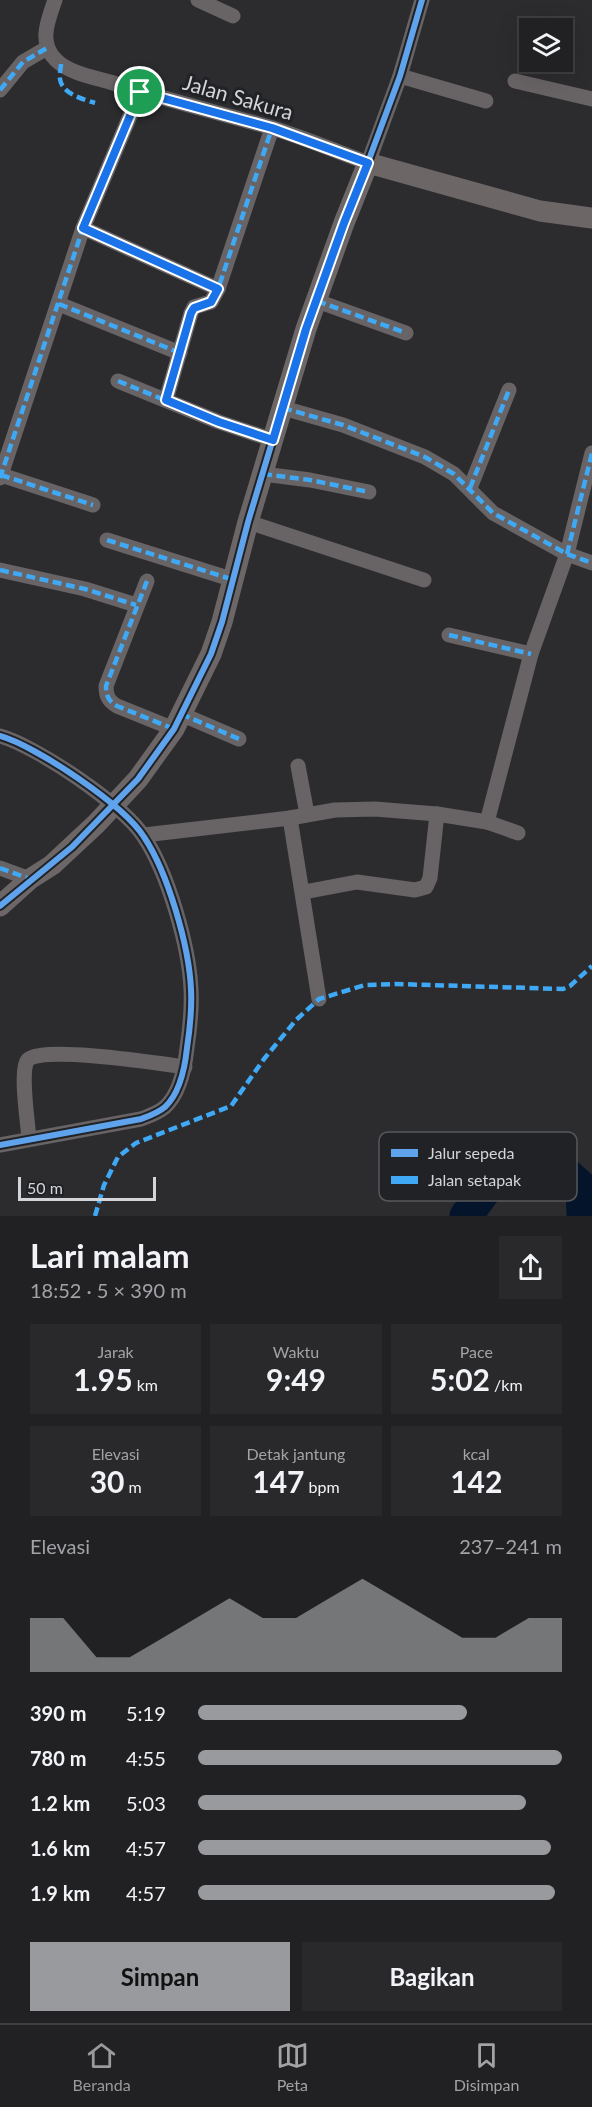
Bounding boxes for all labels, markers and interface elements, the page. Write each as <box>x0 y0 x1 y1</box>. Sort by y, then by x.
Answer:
map controls <box>519 18 573 72</box>
button: layers <box>519 18 573 72</box>
pin <box>114 66 165 117</box>
street label: Jalan Sakura <box>180 69 296 124</box>
icon: arrive <box>123 75 156 108</box>
legend <box>379 1132 577 1201</box>
text: Jalur sepeda <box>428 1143 514 1162</box>
text: Jalan setapak <box>428 1170 522 1189</box>
scale bar <box>18 1174 156 1202</box>
text: 50 m <box>27 1178 63 1197</box>
text: Lari malam <box>30 1235 190 1275</box>
button: share <box>499 1236 562 1299</box>
text: 18:52 · 5 × 390 m <box>30 1278 187 1302</box>
text: Jarak <box>98 1342 134 1361</box>
text: Waktu <box>273 1342 319 1361</box>
text: Pace <box>460 1342 493 1361</box>
text: 1.95 <box>73 1361 133 1397</box>
text: 9:49 <box>266 1361 326 1397</box>
text: 5:02 <box>430 1361 490 1397</box>
text: km <box>133 1375 158 1394</box>
text: /km <box>490 1375 523 1394</box>
text: Elevasi <box>92 1444 140 1463</box>
text: Detak jantung <box>247 1444 345 1463</box>
text: kcal <box>463 1444 490 1463</box>
text: 30 <box>90 1463 124 1499</box>
text: 147 <box>252 1463 305 1499</box>
text: 142 <box>450 1463 502 1499</box>
text: m <box>124 1477 142 1496</box>
text: bpm <box>305 1477 340 1496</box>
text: Elevasi <box>30 1534 90 1558</box>
text: 237–241 m <box>459 1534 562 1558</box>
text: 390 m <box>30 1701 86 1725</box>
text: 5:19 <box>126 1701 166 1725</box>
text: 780 m <box>30 1746 86 1770</box>
text: 4:55 <box>126 1746 166 1770</box>
text: 1.2 km <box>30 1791 90 1815</box>
text: 5:03 <box>126 1791 166 1815</box>
text: 1.6 km <box>30 1836 90 1860</box>
text: 4:57 <box>126 1836 166 1860</box>
text: 1.9 km <box>30 1881 90 1905</box>
text: 4:57 <box>126 1881 166 1905</box>
button: Simpan <box>30 1942 290 2011</box>
button: Bagikan <box>302 1942 562 2011</box>
tab: Beranda <box>73 2039 131 2094</box>
tab: Peta <box>276 2039 309 2094</box>
tab: Disimpan <box>454 2039 519 2094</box>

